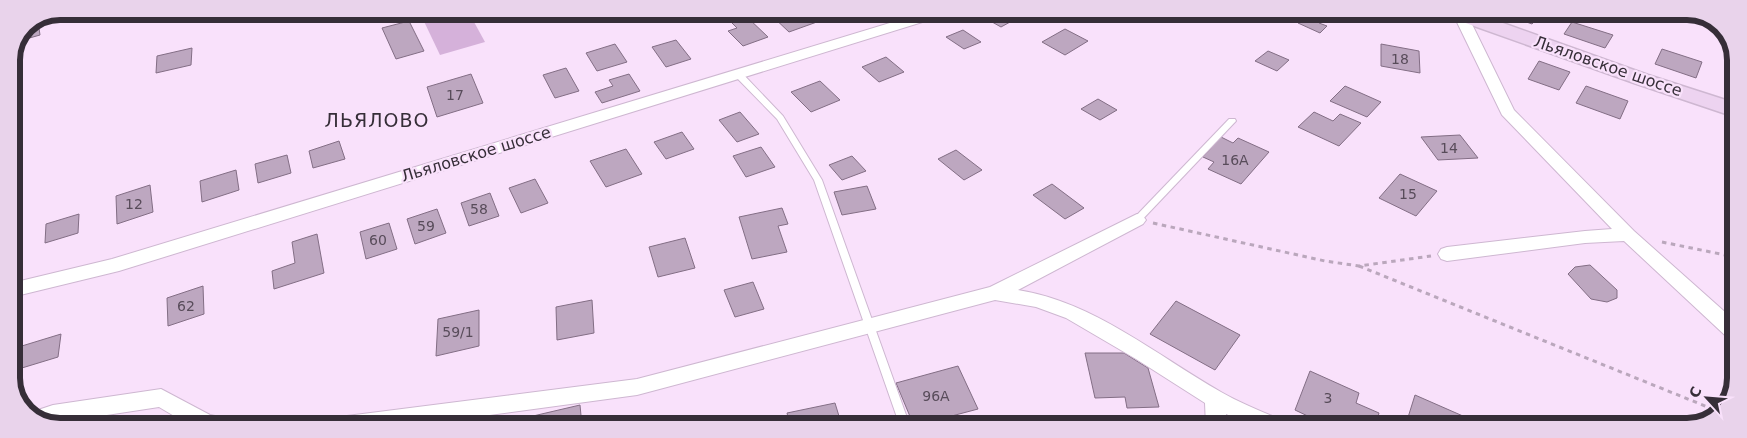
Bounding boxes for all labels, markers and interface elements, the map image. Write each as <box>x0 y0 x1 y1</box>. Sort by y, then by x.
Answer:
street label: Льяловское шоссе <box>1531 32 1685 100</box>
house number: 18 <box>1391 51 1409 67</box>
house number: 17 <box>446 87 464 103</box>
district label: ЛЬЯЛОВО <box>325 109 429 131</box>
street label: Льяловское шоссе <box>399 122 553 186</box>
house number: 14 <box>1440 140 1458 156</box>
house number: 16А <box>1221 152 1249 168</box>
house number: 15 <box>1399 186 1417 202</box>
house number: 12 <box>125 196 143 212</box>
house number: 58 <box>470 201 488 217</box>
house number: 59 <box>417 218 435 234</box>
house number: 60 <box>369 232 387 248</box>
house number: 62 <box>177 298 195 314</box>
house number: 59/1 <box>442 324 474 340</box>
north arrow <box>1682 373 1732 423</box>
text: С <box>1686 384 1705 400</box>
house number: 96А <box>922 388 950 404</box>
house number: 3 <box>1324 390 1332 406</box>

